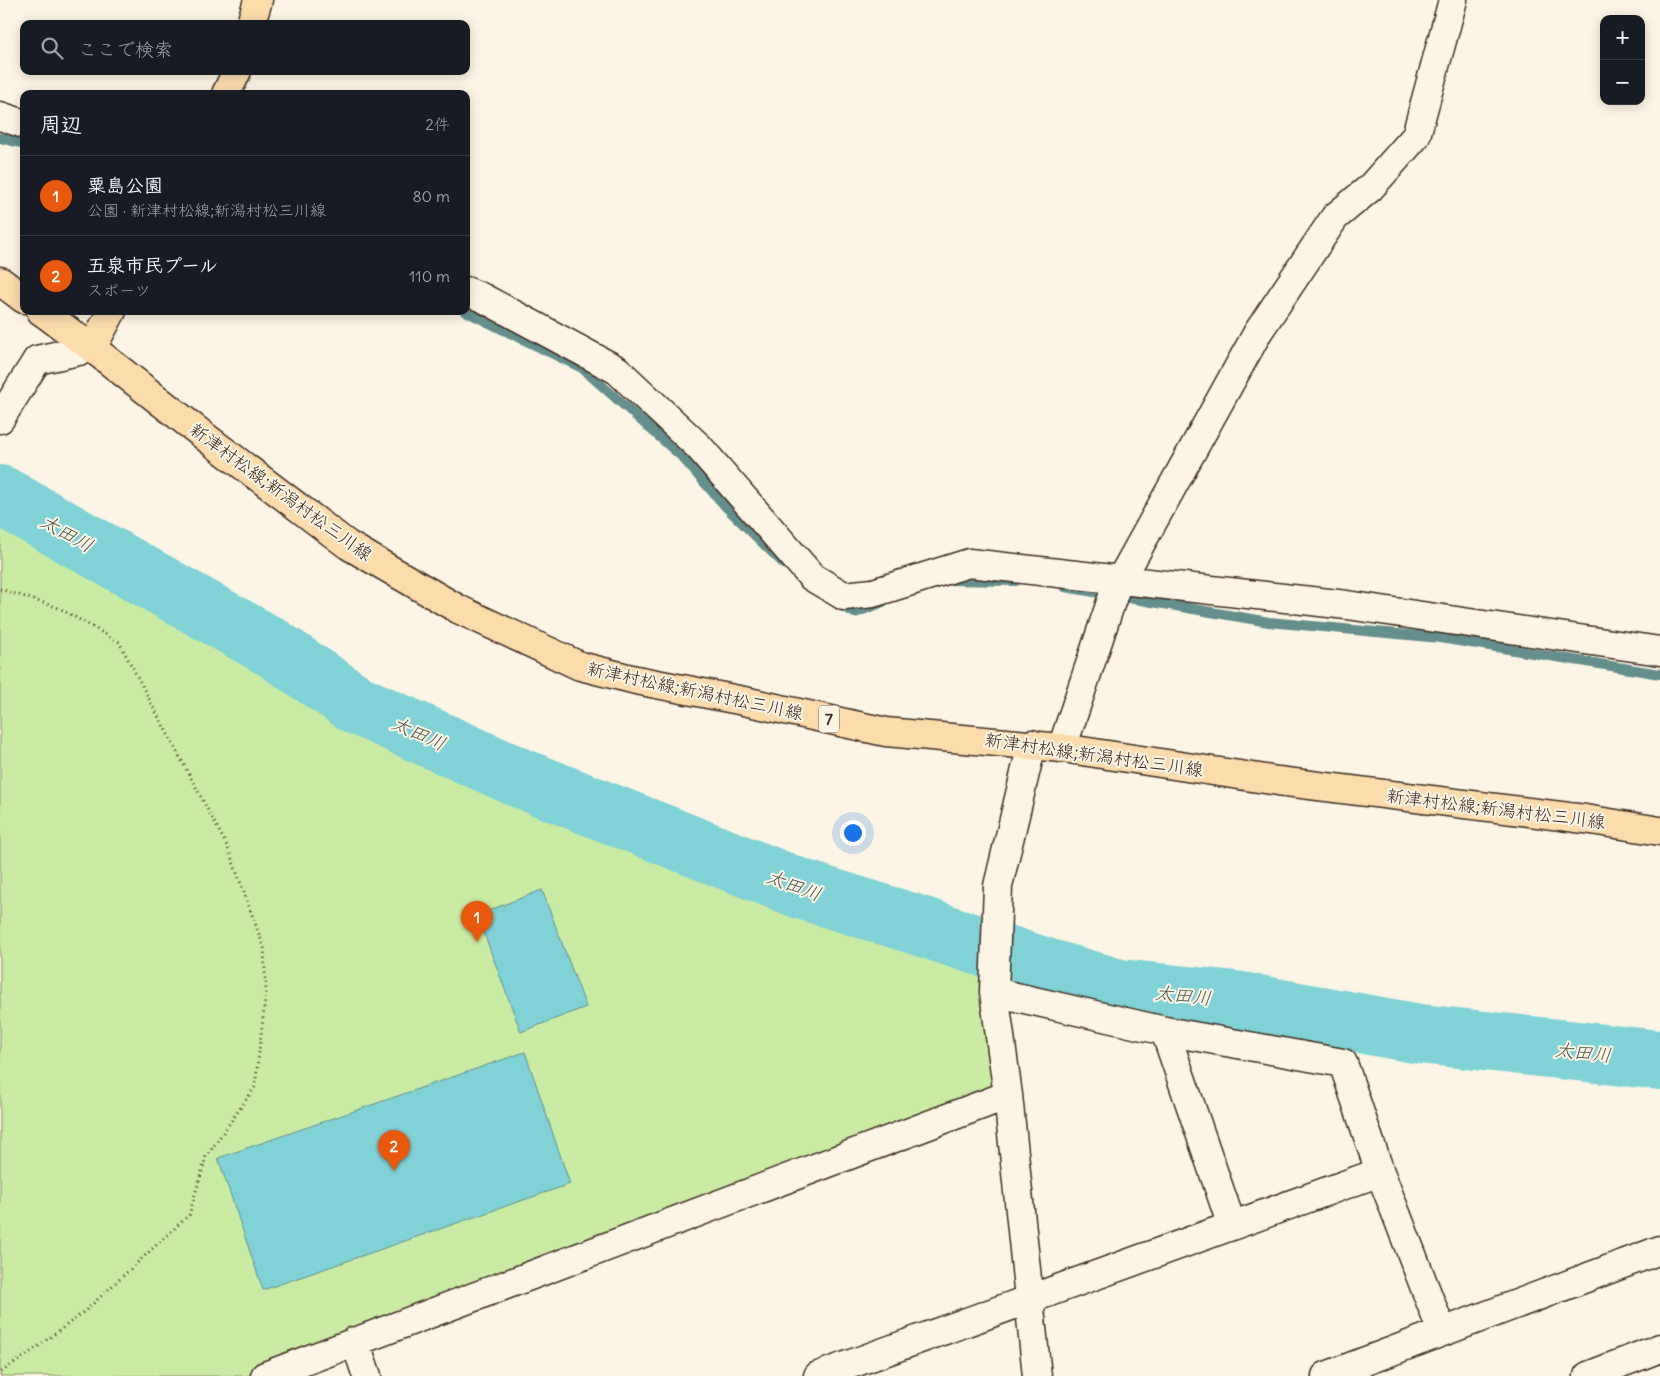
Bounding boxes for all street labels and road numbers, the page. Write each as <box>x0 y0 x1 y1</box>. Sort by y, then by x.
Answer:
street label: 新津村松線;新潟村松三川線 <box>185 418 377 566</box>
street label: 新津村松線;新潟村松三川線 <box>585 656 805 725</box>
road number: 7 <box>819 706 839 732</box>
street label: 新津村松線;新潟村松三川線 <box>983 728 1205 781</box>
street label: 新津村松線;新潟村松三川線 <box>1385 784 1607 833</box>

